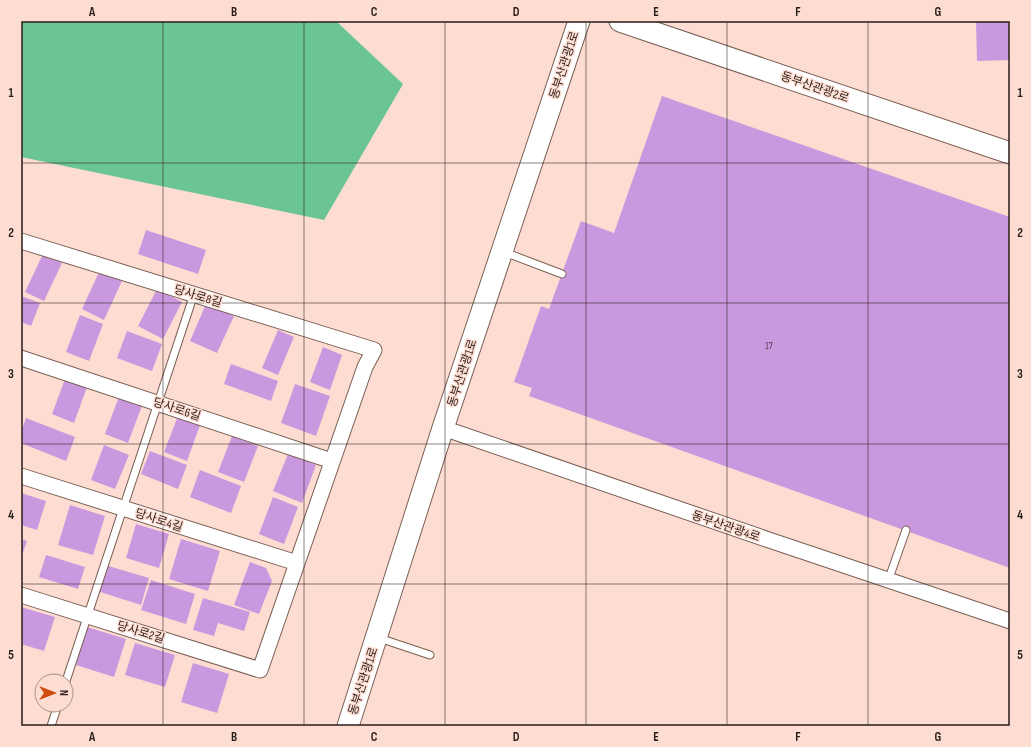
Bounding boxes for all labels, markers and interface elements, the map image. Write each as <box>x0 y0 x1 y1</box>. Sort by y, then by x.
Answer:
text: A <box>88 4 96 20</box>
text: B <box>231 4 237 20</box>
text: C <box>371 4 378 20</box>
text: D <box>513 4 520 20</box>
text: E <box>653 4 659 20</box>
text: F <box>795 4 801 20</box>
text: G <box>935 4 942 20</box>
street label: 동부산관광1로 <box>546 29 582 101</box>
street label: 동부산관광2로 <box>779 69 851 106</box>
text: 1 <box>8 85 14 101</box>
text: 1 <box>1017 85 1023 101</box>
text: 2 <box>8 225 14 241</box>
text: 2 <box>1017 225 1023 241</box>
street label: 당사로8길 <box>172 282 224 311</box>
street label: 동부산관광1로 <box>444 337 480 409</box>
house number: 17 <box>765 340 773 352</box>
text: 3 <box>8 366 14 382</box>
text: 3 <box>1017 366 1023 382</box>
street label: 당사로6길 <box>151 395 203 424</box>
street label: 당사로4길 <box>133 506 185 535</box>
text: 4 <box>8 507 14 523</box>
text: 4 <box>1017 507 1023 523</box>
street label: 동부산관광4로 <box>690 508 762 545</box>
street label: 당사로2길 <box>115 618 167 647</box>
street label: 동부산관광1로 <box>345 645 381 717</box>
text: 5 <box>8 647 14 663</box>
text: 5 <box>1017 647 1023 663</box>
north arrow <box>34 673 74 713</box>
text: N <box>57 690 70 696</box>
text: A <box>88 729 96 745</box>
text: B <box>231 729 237 745</box>
text: C <box>371 729 378 745</box>
text: D <box>513 729 520 745</box>
text: E <box>653 729 659 745</box>
text: F <box>795 729 801 745</box>
text: G <box>935 729 942 745</box>

